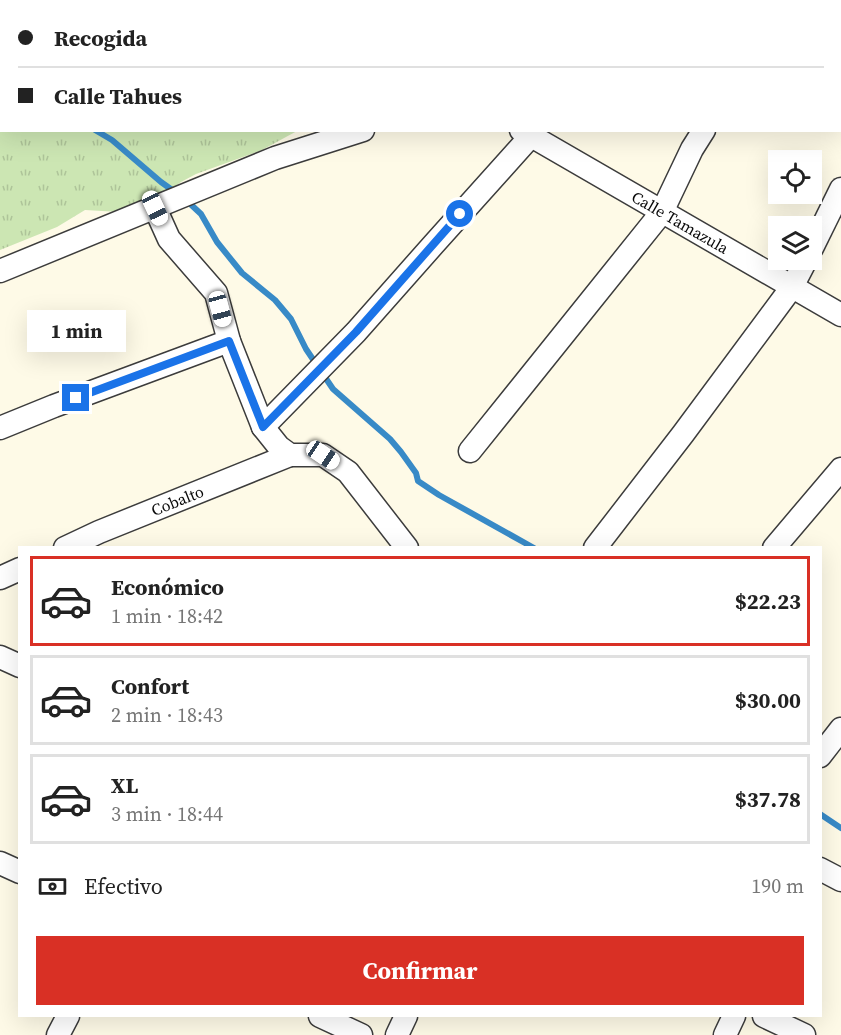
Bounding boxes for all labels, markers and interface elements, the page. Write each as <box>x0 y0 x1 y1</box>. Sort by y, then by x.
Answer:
text: Recogida <box>54 23 147 53</box>
text: Calle Tahues <box>54 81 182 111</box>
map controls <box>768 150 822 270</box>
button: locate <box>768 150 822 204</box>
street label: Calle Tamazula <box>628 185 733 259</box>
car <box>139 188 171 228</box>
route start <box>446 200 473 227</box>
button: layers <box>768 216 822 270</box>
car <box>207 289 233 329</box>
callout: 1 min <box>26 311 125 353</box>
text: 1 min <box>51 317 102 345</box>
route end <box>62 384 89 411</box>
car <box>303 437 343 473</box>
street label: Cobalto <box>148 480 207 521</box>
text: Económico <box>111 572 224 602</box>
icon: car <box>39 574 93 628</box>
text: $22.23 <box>735 586 801 616</box>
text: 1 min · 18:42 <box>111 602 223 630</box>
text: Confort <box>111 671 189 701</box>
icon: car <box>39 673 93 727</box>
text: $30.00 <box>735 685 801 715</box>
text: 2 min · 18:43 <box>111 701 223 729</box>
text: XL <box>111 770 138 800</box>
icon: car <box>39 772 93 826</box>
text: $37.78 <box>735 784 801 814</box>
text: 3 min · 18:44 <box>111 800 223 828</box>
icon: cash <box>36 870 69 903</box>
text: Efectivo <box>84 871 163 901</box>
text: 190 m <box>751 872 804 900</box>
button: Confirmar <box>36 936 804 1005</box>

